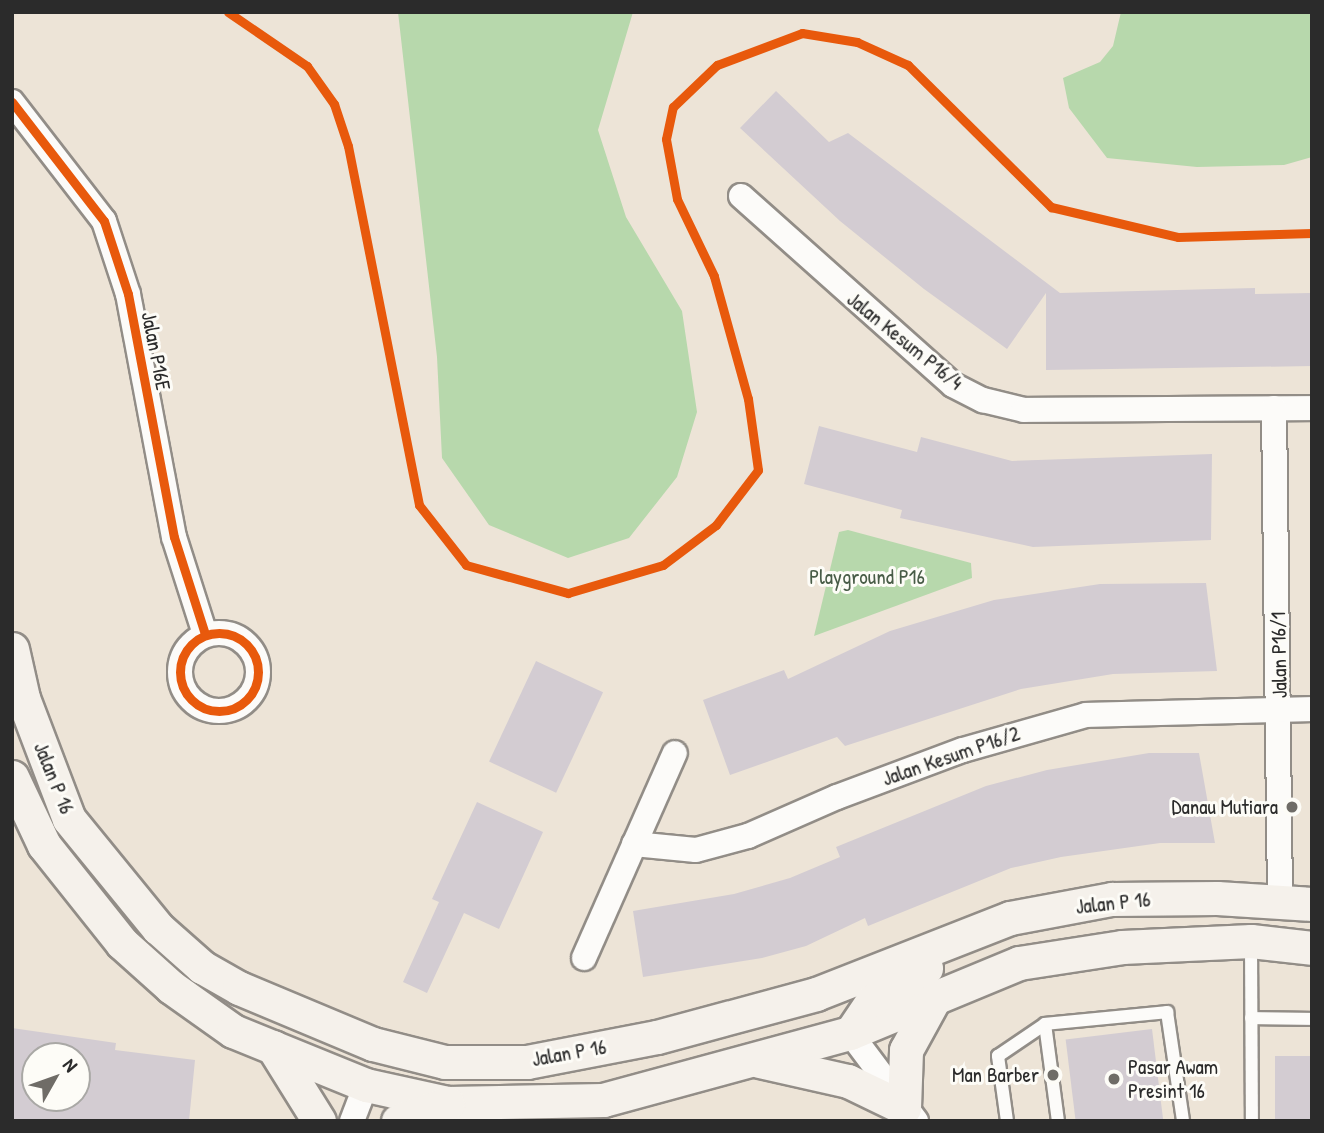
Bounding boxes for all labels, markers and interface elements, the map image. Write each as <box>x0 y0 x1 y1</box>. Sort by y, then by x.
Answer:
street label: Jalan Kesum P16/4 <box>842 287 968 395</box>
street label: Jalan P16E <box>136 310 176 392</box>
park label: Playground P16 <box>809 564 925 590</box>
street label: Jalan P16/1 <box>1266 611 1292 699</box>
street label: Jalan Kesum P16/2 <box>879 721 1023 791</box>
street label: Jalan P 16 <box>28 738 80 818</box>
place label: Danau Mutiara <box>1171 794 1278 820</box>
marker: Danau Mutiara <box>1284 799 1300 815</box>
street label: Jalan P 16 <box>1074 887 1152 919</box>
street label: Jalan P 16 <box>530 1034 608 1072</box>
north arrow <box>21 1042 91 1112</box>
text: N <box>57 1053 84 1077</box>
place label: Pasar Awam Presint 16 <box>1128 1054 1218 1104</box>
place label: Man Barber <box>952 1062 1039 1088</box>
marker: Man Barber <box>1045 1067 1061 1083</box>
marker: Pasar Awam Presint 16 <box>1106 1071 1122 1087</box>

